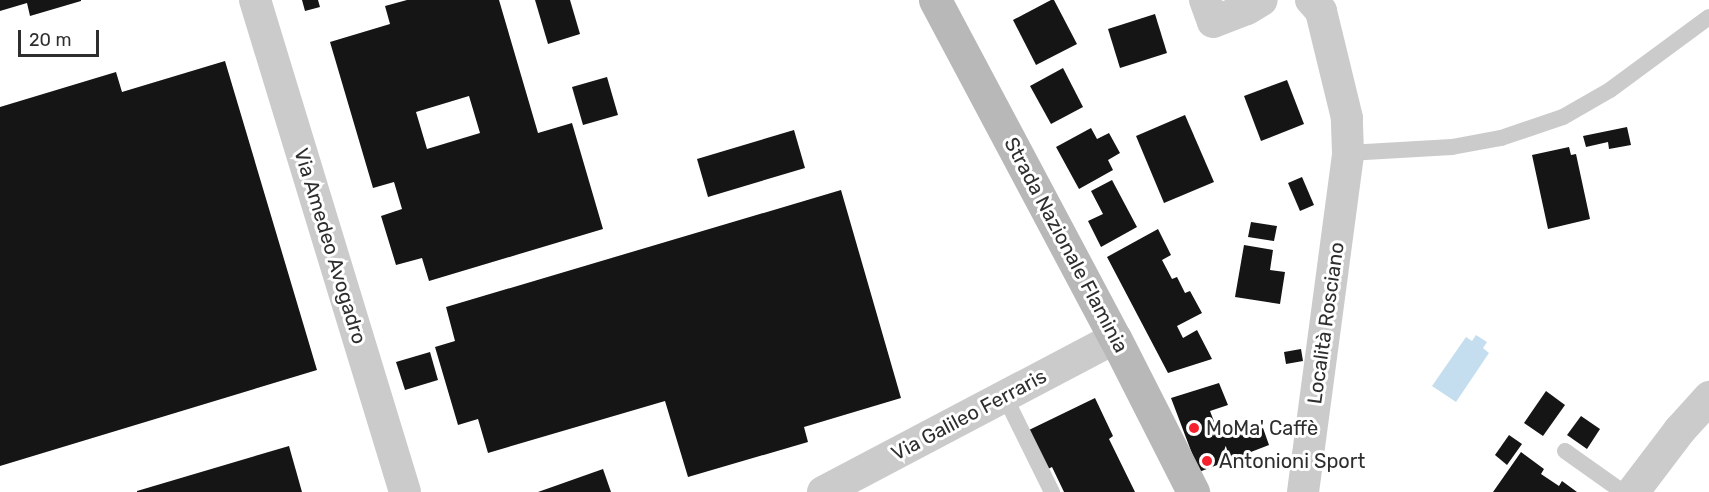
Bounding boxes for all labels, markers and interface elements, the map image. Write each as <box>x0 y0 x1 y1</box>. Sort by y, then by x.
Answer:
scale bar <box>21 18 102 56</box>
text: 20 m <box>29 29 71 51</box>
street label: Strada Nazionale Flaminia <box>999 133 1133 357</box>
street label: Via Amedeo Avogadro <box>289 145 371 347</box>
street label: Località Rosciano <box>1303 241 1349 405</box>
street label: Via Galileo Ferraris <box>887 364 1051 466</box>
place label: MoMa' Caffè <box>1206 416 1318 440</box>
marker: MoMa' Caffè <box>1187 421 1201 435</box>
place label: Antonioni Sport <box>1219 449 1365 473</box>
marker: Antonioni Sport <box>1200 454 1214 468</box>

